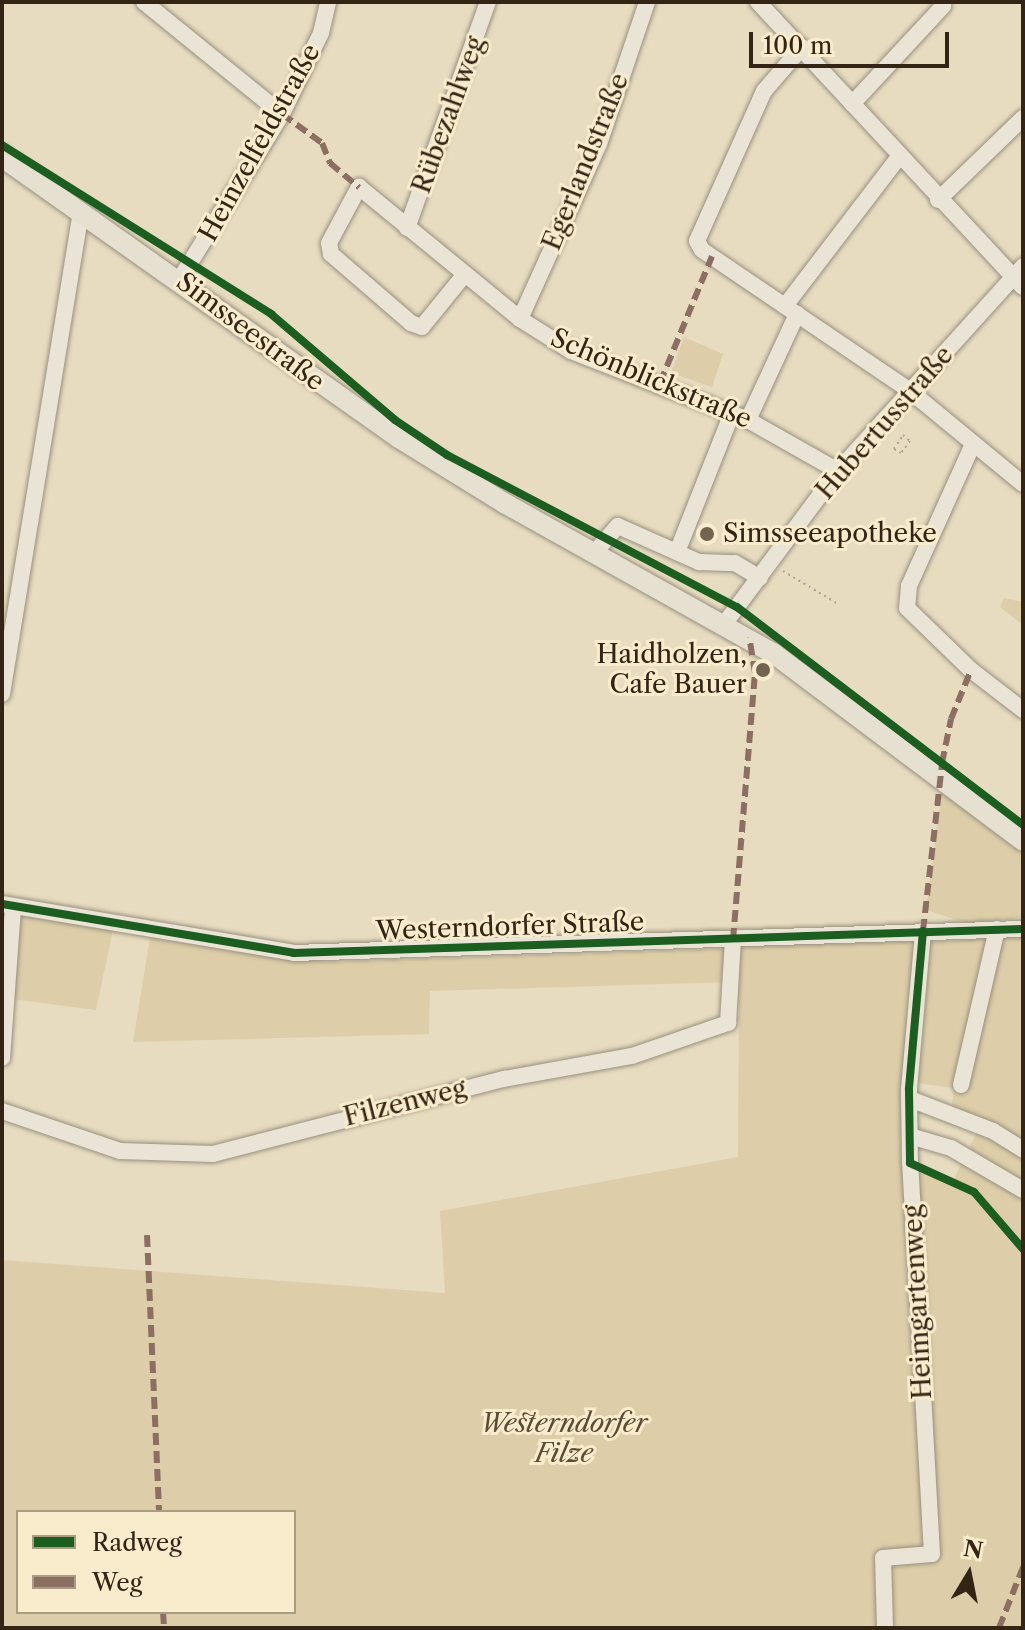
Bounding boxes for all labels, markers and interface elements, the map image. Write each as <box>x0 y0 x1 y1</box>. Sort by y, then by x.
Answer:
scale bar <box>753 16 953 66</box>
text: 100 m <box>763 31 832 60</box>
street label: Rübezahlweg <box>406 32 492 198</box>
street label: Heinzelfeldstraße <box>193 39 327 247</box>
street label: Egerlandstraße <box>536 69 636 255</box>
street label: Simsseestraße <box>170 266 330 398</box>
street label: Schönblickstraße <box>546 323 756 435</box>
street label: Hubertusstraße <box>810 340 960 506</box>
place label: Simsseeapotheke <box>723 518 937 550</box>
marker: Simsseeapotheke <box>698 525 716 543</box>
place label: Haidholzen, Cafe Bauer <box>596 639 747 700</box>
marker: Haidholzen, Cafe Bauer <box>754 661 772 679</box>
street label: Westerndorfer Straße <box>375 907 645 947</box>
street label: Filzenweg <box>341 1073 469 1133</box>
street label: Heimgartenweg <box>897 1204 939 1400</box>
park label: Westerndorfer Filze <box>480 1408 648 1470</box>
legend <box>16 1510 296 1614</box>
text: Radweg <box>92 1528 182 1557</box>
north arrow <box>929 1534 1009 1614</box>
text: N <box>961 1535 985 1565</box>
text: Weg <box>92 1568 142 1597</box>

